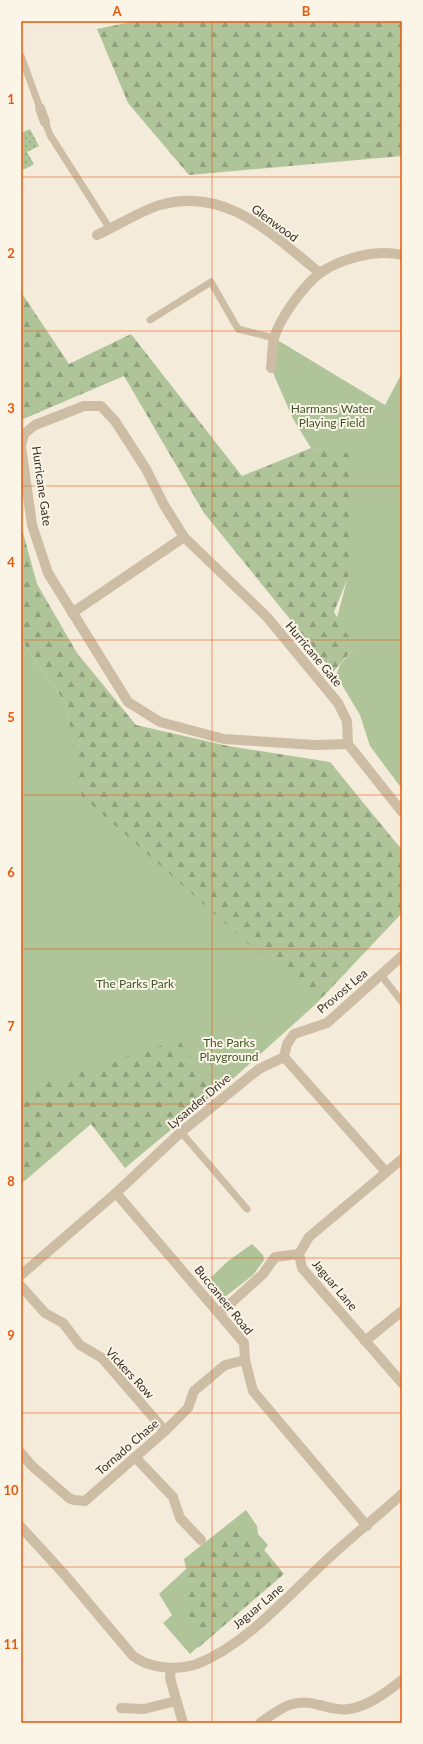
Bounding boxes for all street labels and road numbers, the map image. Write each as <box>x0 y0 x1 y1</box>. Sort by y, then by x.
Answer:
street label: Glenwood <box>249 201 301 245</box>
street label: Hurricane Gate <box>29 445 55 527</box>
street label: Hurricane Gate <box>282 618 346 690</box>
street label: Provost Lea <box>314 966 370 1016</box>
street label: Lysander Drive <box>164 1070 234 1132</box>
street label: Jaguar Lane <box>309 1256 361 1314</box>
street label: Buccaneer Road <box>191 1262 257 1338</box>
street label: Vickers Row <box>102 1344 158 1402</box>
street label: Tornado Chase <box>93 1416 161 1478</box>
street label: Jaguar Lane <box>229 1580 287 1632</box>

